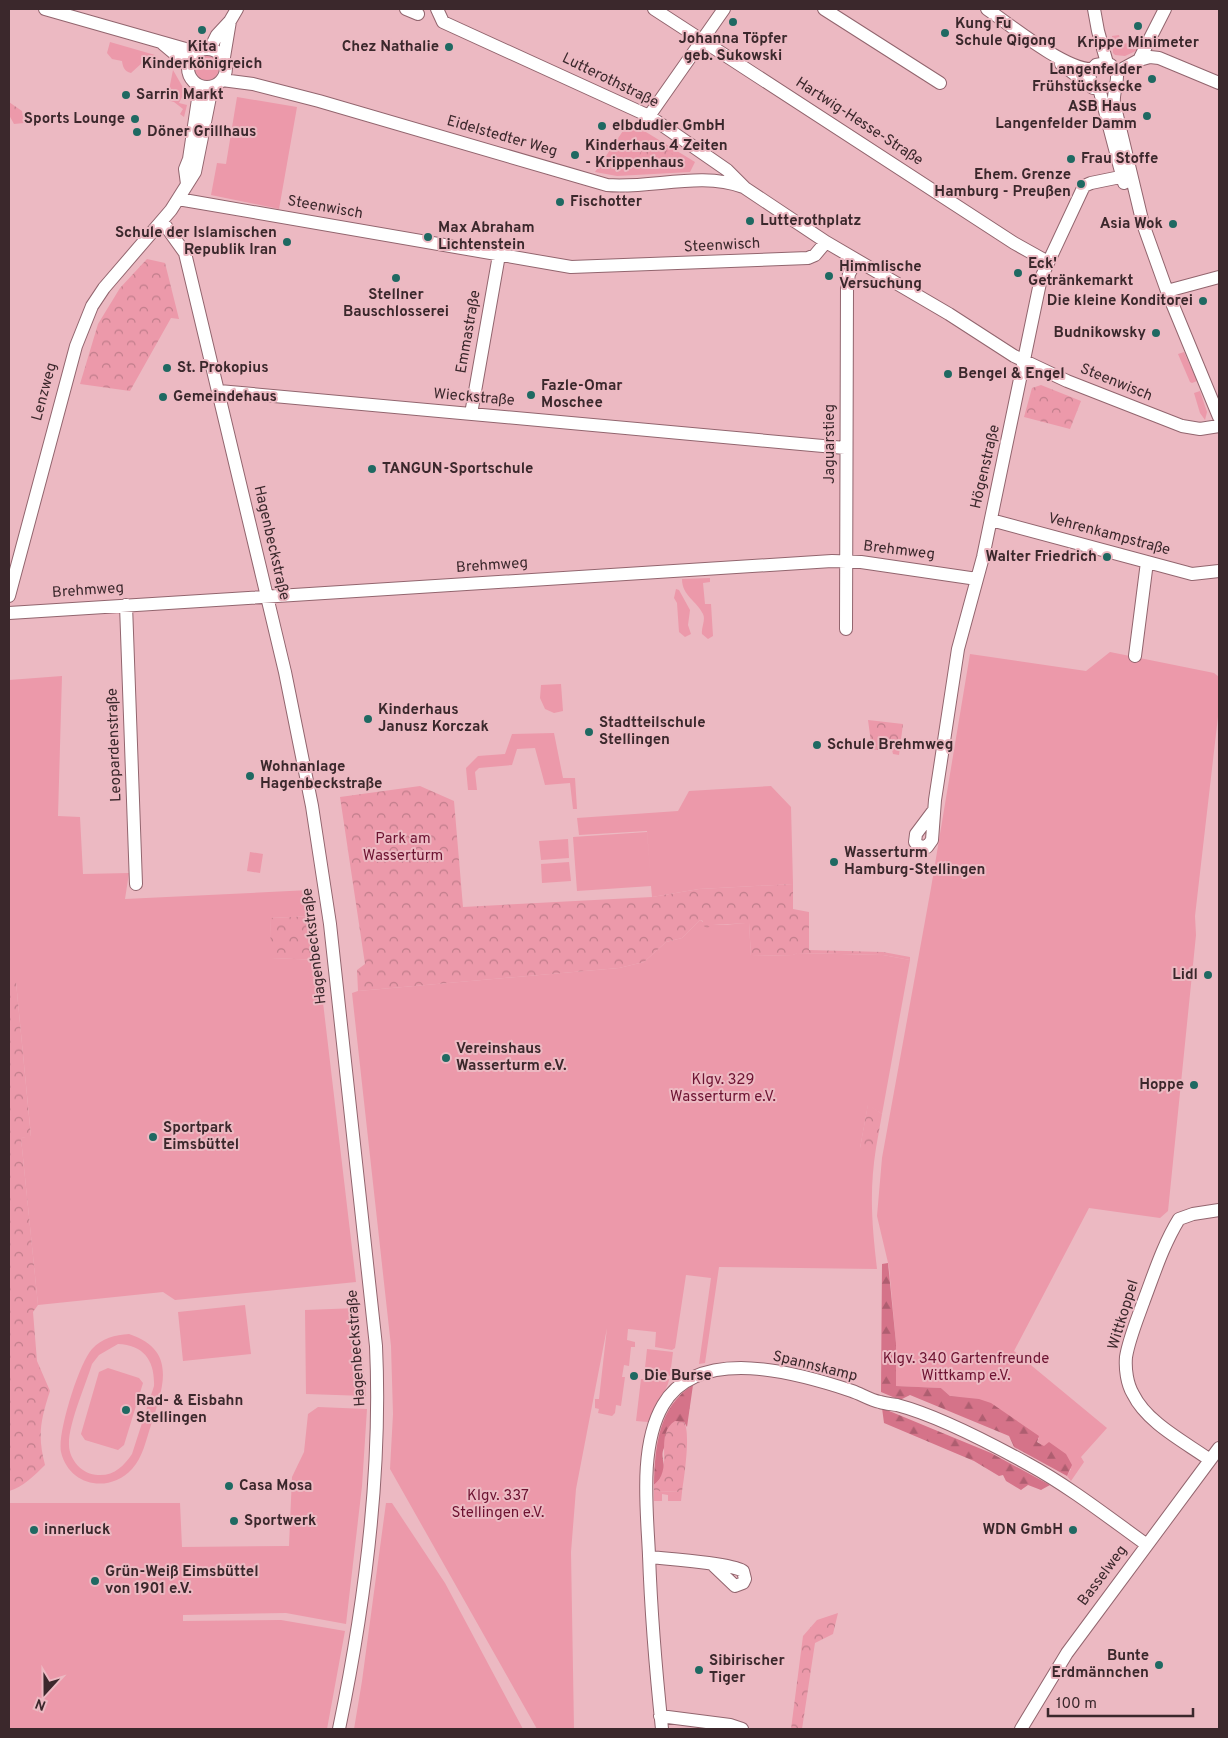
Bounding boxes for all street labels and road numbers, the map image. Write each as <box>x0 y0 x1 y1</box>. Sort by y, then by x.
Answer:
street label: Lutterothstraße <box>559 49 661 113</box>
street label: Hartwig-Hesse-Straße <box>792 74 926 170</box>
street label: Eidelstedter Weg <box>444 112 560 162</box>
street label: Steenwisch <box>286 192 364 224</box>
street label: Steenwisch <box>683 235 761 257</box>
street label: Emmastraße <box>452 289 486 375</box>
street label: Steenwisch <box>1077 360 1155 406</box>
street label: Lenzweg <box>28 361 62 423</box>
street label: Wieckstraße <box>432 385 516 411</box>
street label: Jaguarstieg <box>821 404 840 484</box>
street label: Högenstraße <box>967 423 1005 511</box>
street label: Hagenbeckstraße <box>249 484 293 602</box>
street label: Vehrenkampstraße <box>1046 510 1172 560</box>
street label: Brehmweg <box>862 537 936 565</box>
street label: Brehmweg <box>455 554 529 578</box>
street label: Brehmweg <box>51 579 125 603</box>
street label: Leopardenstraße <box>104 688 126 802</box>
street label: Hagenbeckstraße <box>298 887 332 1005</box>
street label: Wittkoppel <box>1104 1278 1144 1352</box>
street label: Hagenbeckstraße <box>343 1289 371 1407</box>
street label: Spannskamp <box>771 1347 859 1387</box>
street label: Basselweg <box>1074 1542 1132 1610</box>

